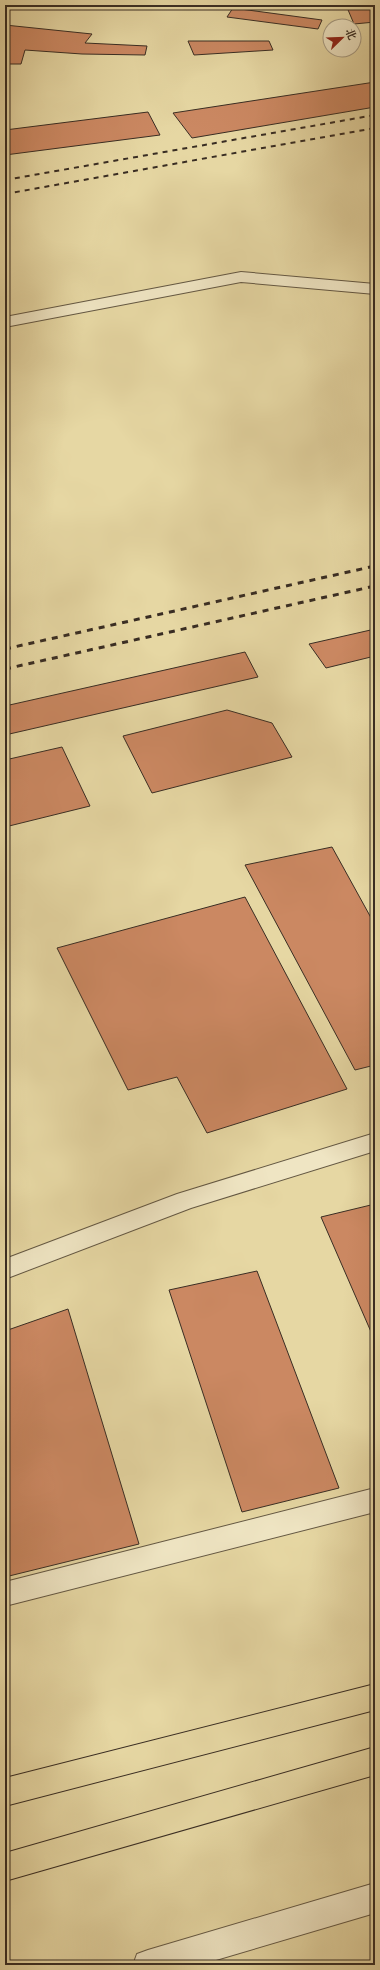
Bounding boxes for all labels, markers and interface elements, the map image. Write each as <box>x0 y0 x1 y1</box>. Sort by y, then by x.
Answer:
north arrow <box>322 18 362 58</box>
text: 北 <box>343 26 360 42</box>

